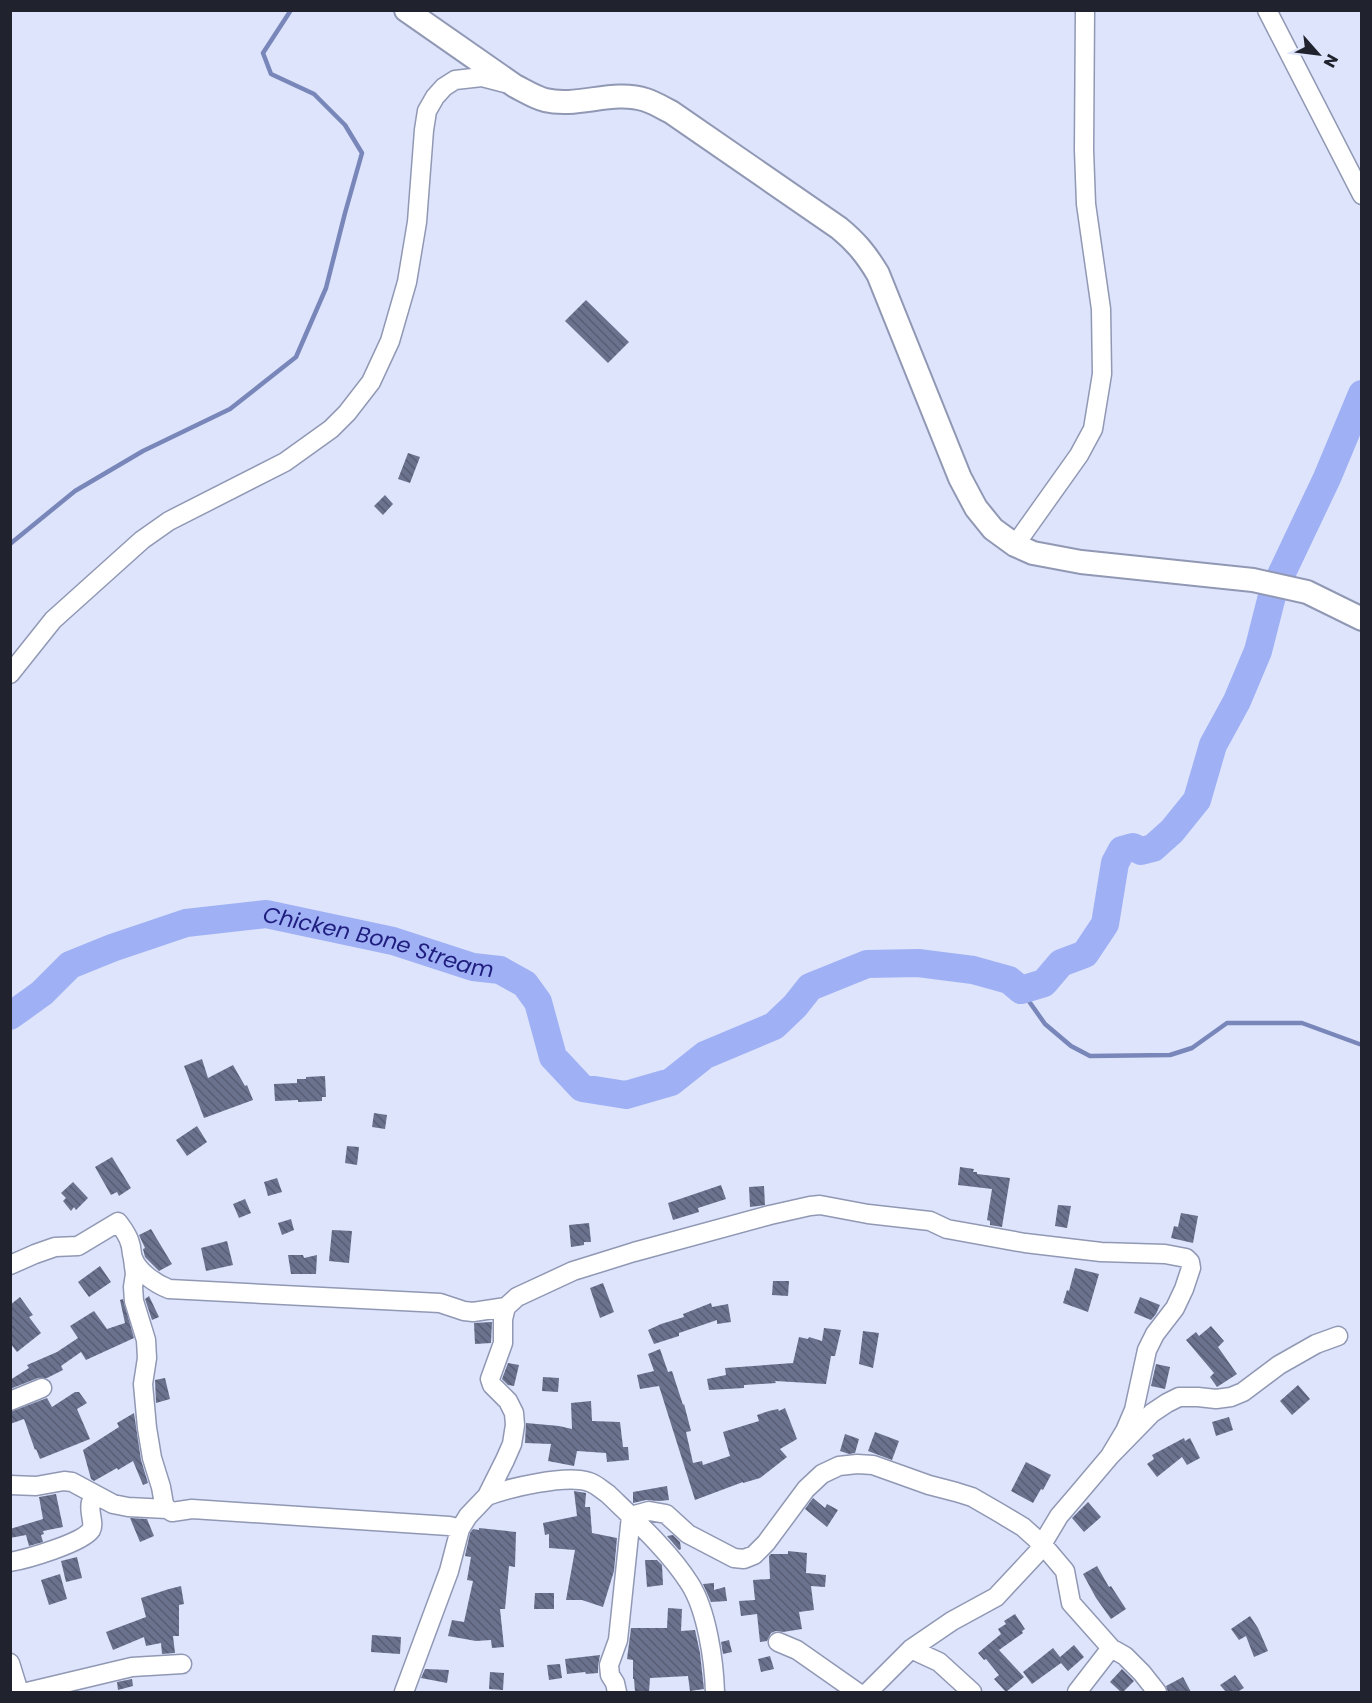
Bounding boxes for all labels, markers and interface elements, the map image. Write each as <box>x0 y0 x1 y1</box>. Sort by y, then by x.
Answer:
north arrow <box>1288 24 1348 84</box>
text: N <box>1318 50 1344 72</box>
water label: Chicken Bone Stream <box>260 898 496 985</box>

